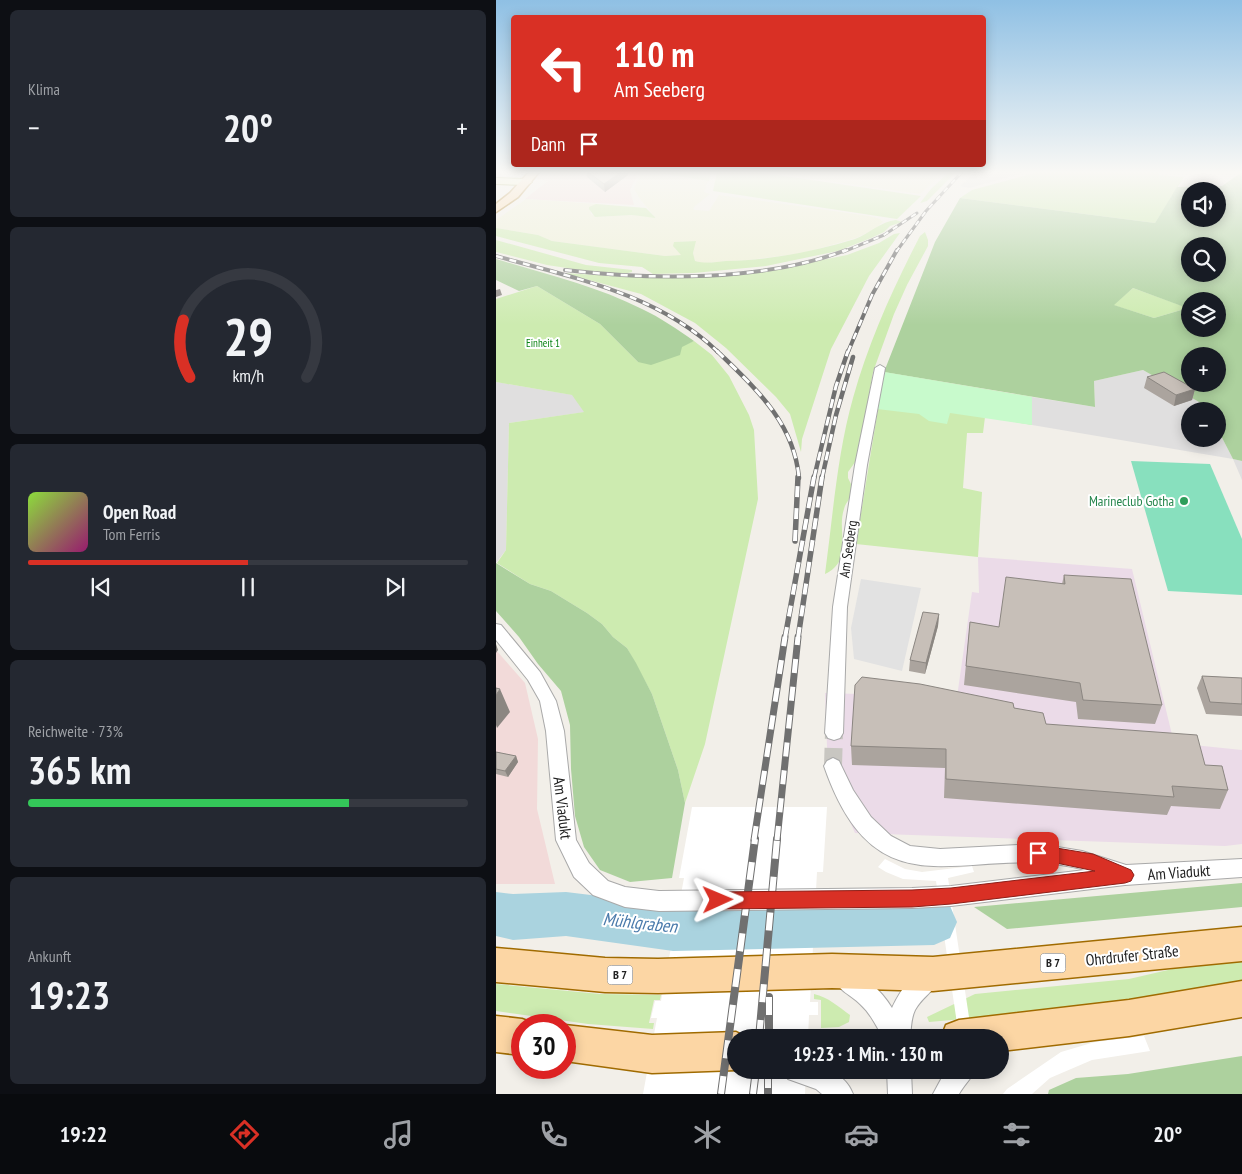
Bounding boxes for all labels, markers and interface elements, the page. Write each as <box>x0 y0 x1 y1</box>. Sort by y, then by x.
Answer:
text: 110 m <box>614 31 695 77</box>
icon: left <box>531 35 596 100</box>
text: Am Seeberg <box>614 75 705 103</box>
text: Klima <box>28 79 60 99</box>
text: 20° <box>223 103 273 152</box>
text: − <box>28 109 40 146</box>
text: + <box>456 109 468 146</box>
icon: arrive <box>575 130 603 158</box>
text: Dann <box>531 132 565 156</box>
map controls <box>1181 182 1226 447</box>
button: sound <box>1181 182 1226 227</box>
button: search <box>1181 237 1226 282</box>
button: layers <box>1181 292 1226 337</box>
text: 29 <box>223 303 273 370</box>
park label: Einheit 1 <box>526 336 560 350</box>
button: + <box>1181 347 1226 392</box>
text: km/h <box>232 364 264 387</box>
button: − <box>1181 402 1226 447</box>
place label: Marineclub Gotha <box>1089 492 1174 510</box>
marker: Marineclub Gotha <box>1178 495 1190 507</box>
text: Open Road <box>103 500 176 524</box>
street label: Am Seeberg <box>835 519 861 579</box>
text: Tom Ferris <box>103 524 160 544</box>
icon: previous <box>87 573 115 601</box>
icon: pause <box>234 573 262 601</box>
icon: next <box>381 573 409 601</box>
text: Reichweite · 73% <box>28 721 123 741</box>
text: 365 km <box>28 745 131 794</box>
street label: Am Viadukt <box>549 776 577 841</box>
pin <box>1017 832 1059 874</box>
icon: arrive <box>1024 839 1052 867</box>
street label: Am Viadukt <box>1147 860 1212 884</box>
position arrow <box>691 873 743 925</box>
water label: Mühlgraben <box>602 907 679 938</box>
street label: Ohrdrufer Straße <box>1085 940 1179 970</box>
text: Ankunft <box>28 946 71 966</box>
road number: B 7 <box>1040 954 1066 972</box>
road number: B 7 <box>608 966 632 984</box>
text: 19:23 <box>28 970 110 1019</box>
speed limit sign: 30 <box>511 1014 576 1079</box>
text: 19:23 · 1 Min. · 130 m <box>793 1042 943 1066</box>
icon: directions <box>227 1117 262 1152</box>
icon: music <box>381 1117 416 1152</box>
icon: phone <box>536 1117 571 1152</box>
icon: climate <box>690 1117 725 1152</box>
icon: car <box>844 1117 879 1152</box>
icon: filters <box>999 1117 1034 1152</box>
text: 19:22 <box>60 1120 107 1148</box>
text: 20° <box>1153 1120 1182 1148</box>

